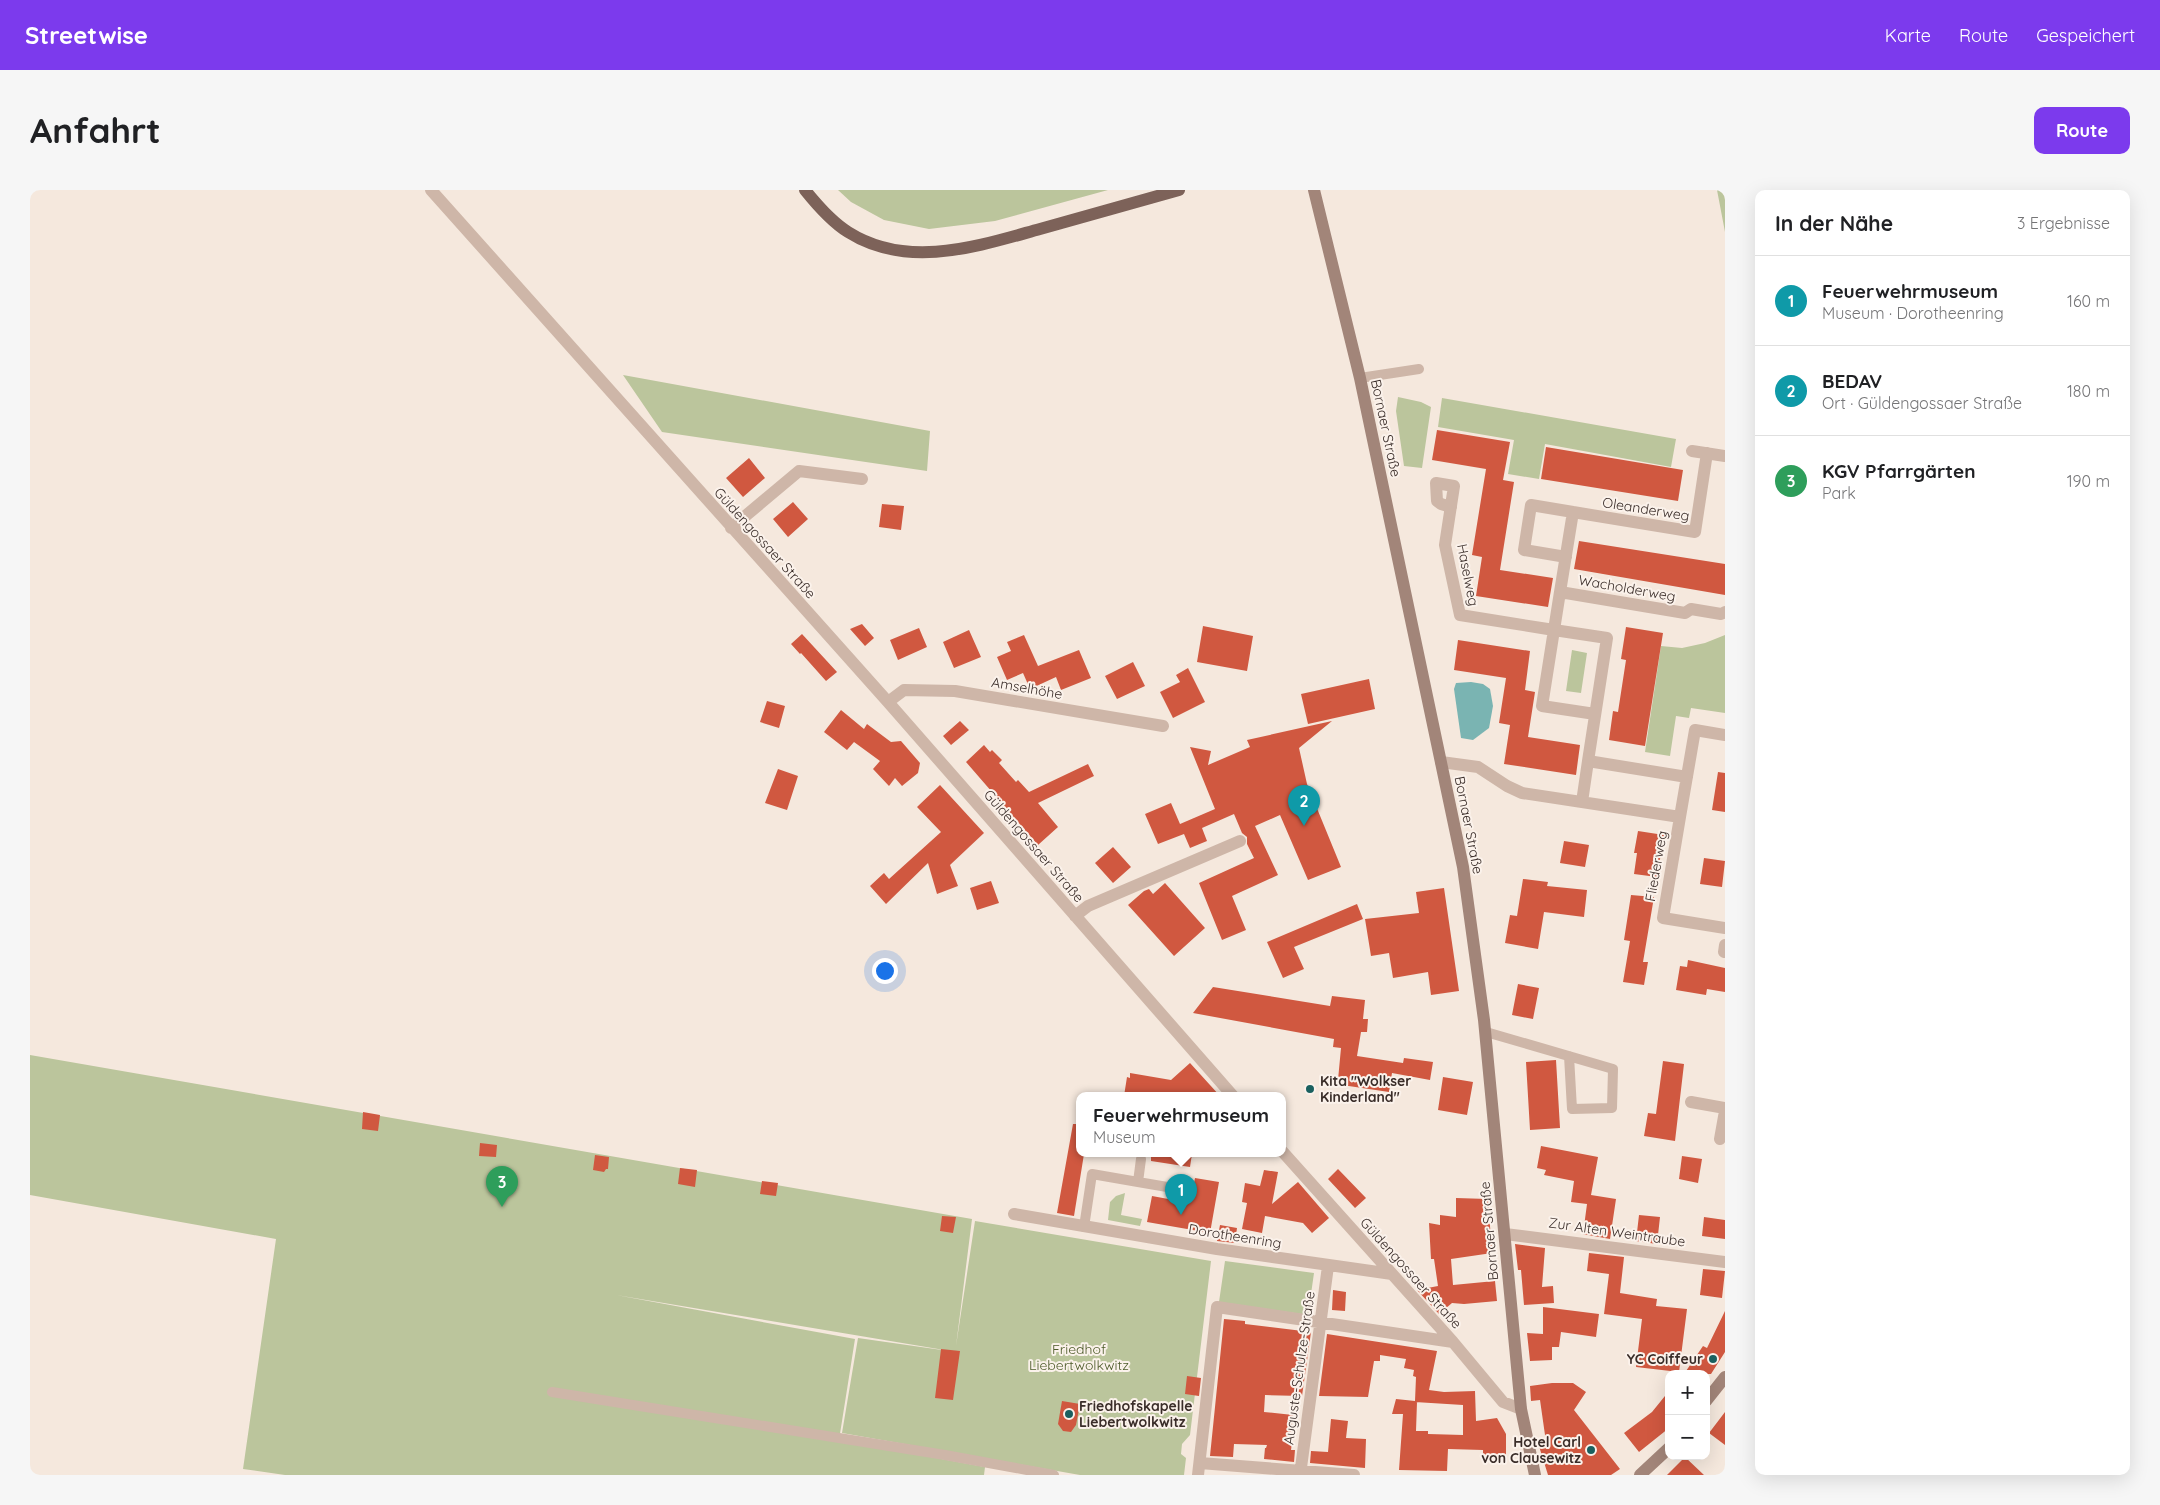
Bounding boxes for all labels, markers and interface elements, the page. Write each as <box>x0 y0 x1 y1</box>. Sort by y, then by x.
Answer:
text: Streetwise <box>25 20 148 50</box>
text: Karte <box>1885 24 1931 47</box>
text: Route <box>1959 24 2008 47</box>
text: Gespeichert <box>2036 24 2135 47</box>
button: Route <box>2034 107 2130 154</box>
text: Anfahrt <box>30 108 161 152</box>
text: In der Nähe <box>1775 210 1893 236</box>
text: 3 Ergebnisse <box>2017 213 2110 233</box>
text: Feuerwehrmuseum <box>1822 279 1998 303</box>
text: 1 <box>1788 291 1794 311</box>
text: 160 m <box>2067 291 2110 311</box>
text: Museum · Dorotheenring <box>1822 303 2004 323</box>
text: BEDAV <box>1822 369 1882 393</box>
street label: Bornaer Straße <box>1367 378 1405 479</box>
text: 2 <box>1786 381 1796 401</box>
text: 180 m <box>2067 381 2110 401</box>
text: Ort · Güldengossaer Straße <box>1822 393 2022 413</box>
text: KGV Pfarrgärten <box>1822 459 1975 483</box>
text: 3 <box>1787 471 1795 491</box>
text: 190 m <box>2067 471 2110 491</box>
text: Park <box>1822 483 1856 503</box>
street label: Güldengossaer Straße <box>710 484 820 602</box>
street label: Oleanderweg <box>1601 493 1691 525</box>
street label: Haselweg <box>1453 542 1483 608</box>
street label: Wacholderweg <box>1577 571 1677 605</box>
street label: Amselhöhe <box>990 673 1064 703</box>
street label: Bornaer Straße <box>1451 775 1487 876</box>
pin: 2 <box>1288 785 1320 826</box>
street label: Güldengossaer Straße <box>980 786 1088 906</box>
street label: Fliederweg <box>1641 829 1671 903</box>
your location <box>872 958 898 984</box>
place label: Kita "Wolkser Kinderland" <box>1320 1072 1411 1106</box>
marker: Kita "Wolkser Kinderland" <box>1304 1083 1316 1095</box>
popup <box>1076 1092 1286 1157</box>
text: Feuerwehrmuseum <box>1093 1103 1269 1127</box>
text: Museum <box>1093 1127 1156 1147</box>
pin: 3 <box>486 1166 518 1207</box>
pin: 1 <box>1165 1174 1197 1215</box>
street label: Bornaer Straße <box>1476 1181 1502 1281</box>
street label: Zur Alten Weintraube <box>1547 1213 1687 1251</box>
street label: Güldengossaer Straße <box>1356 1214 1466 1332</box>
street label: Dorotheenring <box>1187 1220 1283 1252</box>
street label: Auguste-Schulze-Straße <box>1279 1290 1319 1446</box>
park label: Friedhof Liebertwolkwitz <box>1029 1340 1129 1374</box>
place label: YC Coiffeur <box>1627 1350 1703 1368</box>
marker: YC Coiffeur <box>1707 1353 1719 1365</box>
map controls <box>1665 1370 1710 1460</box>
button: + <box>1665 1370 1710 1415</box>
place label: Friedhofskapelle Liebertwolkwitz <box>1079 1397 1192 1431</box>
marker: Friedhofskapelle Liebertwolkwitz <box>1063 1408 1075 1420</box>
button: − <box>1665 1415 1710 1460</box>
place label: Hotel Carl von Clausewitz <box>1481 1433 1581 1467</box>
marker: Hotel Carl von Clausewitz <box>1585 1444 1597 1456</box>

